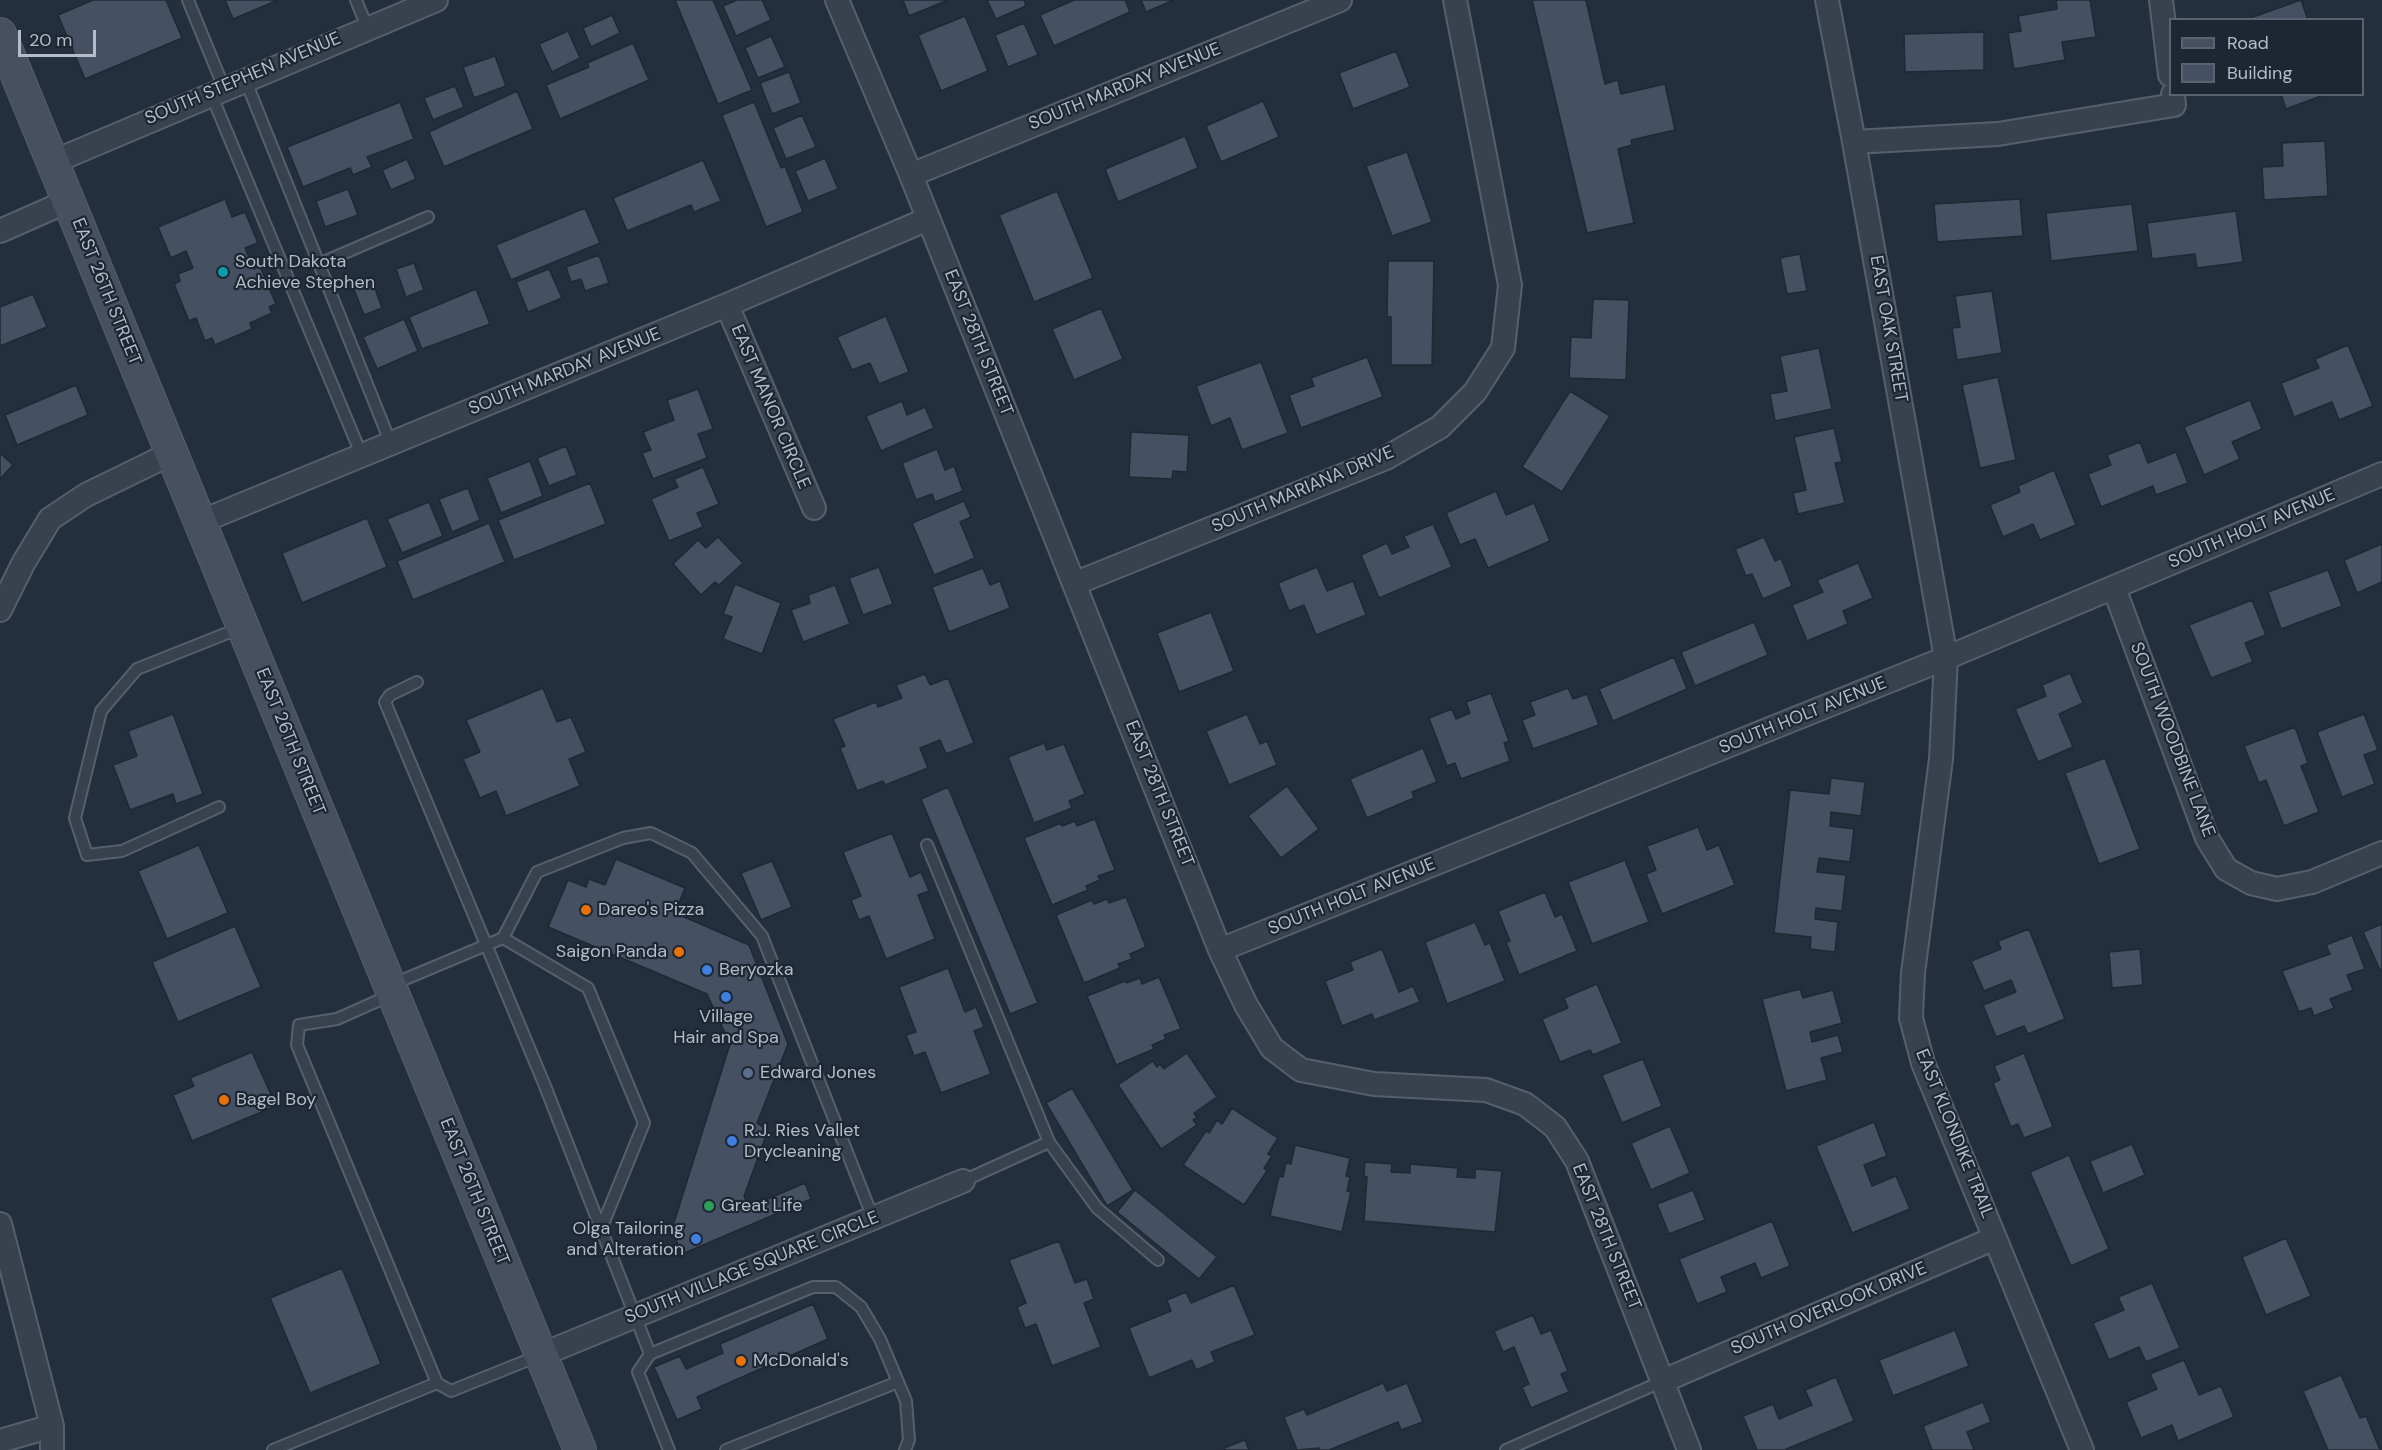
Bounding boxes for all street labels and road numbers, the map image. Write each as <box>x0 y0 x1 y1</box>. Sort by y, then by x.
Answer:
street label: SOUTH STEPHEN AVENUE <box>142 28 344 130</box>
street label: SOUTH MARDAY AVENUE <box>1026 39 1224 135</box>
street label: EAST 26TH STREET <box>67 215 145 369</box>
street label: EAST OAK STREET <box>1864 254 1912 404</box>
street label: EAST 28TH STREET <box>939 267 1017 419</box>
street label: EAST MANOR CIRCLE <box>726 322 814 492</box>
street label: SOUTH MARDAY AVENUE <box>466 324 664 420</box>
street label: SOUTH MARIANA DRIVE <box>1209 442 1397 538</box>
street label: SOUTH HOLT AVENUE <box>2166 484 2338 574</box>
street label: SOUTH WOODBINE LANE <box>2125 639 2219 841</box>
street label: EAST 26TH STREET <box>251 665 329 819</box>
street label: SOUTH HOLT AVENUE <box>1716 673 1890 759</box>
street label: EAST 28TH STREET <box>1120 718 1198 870</box>
street label: SOUTH HOLT AVENUE <box>1265 854 1439 940</box>
street label: EAST KLONDIKE TRAIL <box>1910 1046 1998 1222</box>
street label: EAST 26TH STREET <box>435 1115 513 1269</box>
street label: EAST 28TH STREET <box>1567 1161 1645 1313</box>
street label: SOUTH VILLAGE SQUARE CIRCLE <box>622 1207 882 1329</box>
street label: SOUTH OVERLOOK DRIVE <box>1728 1258 1930 1360</box>

